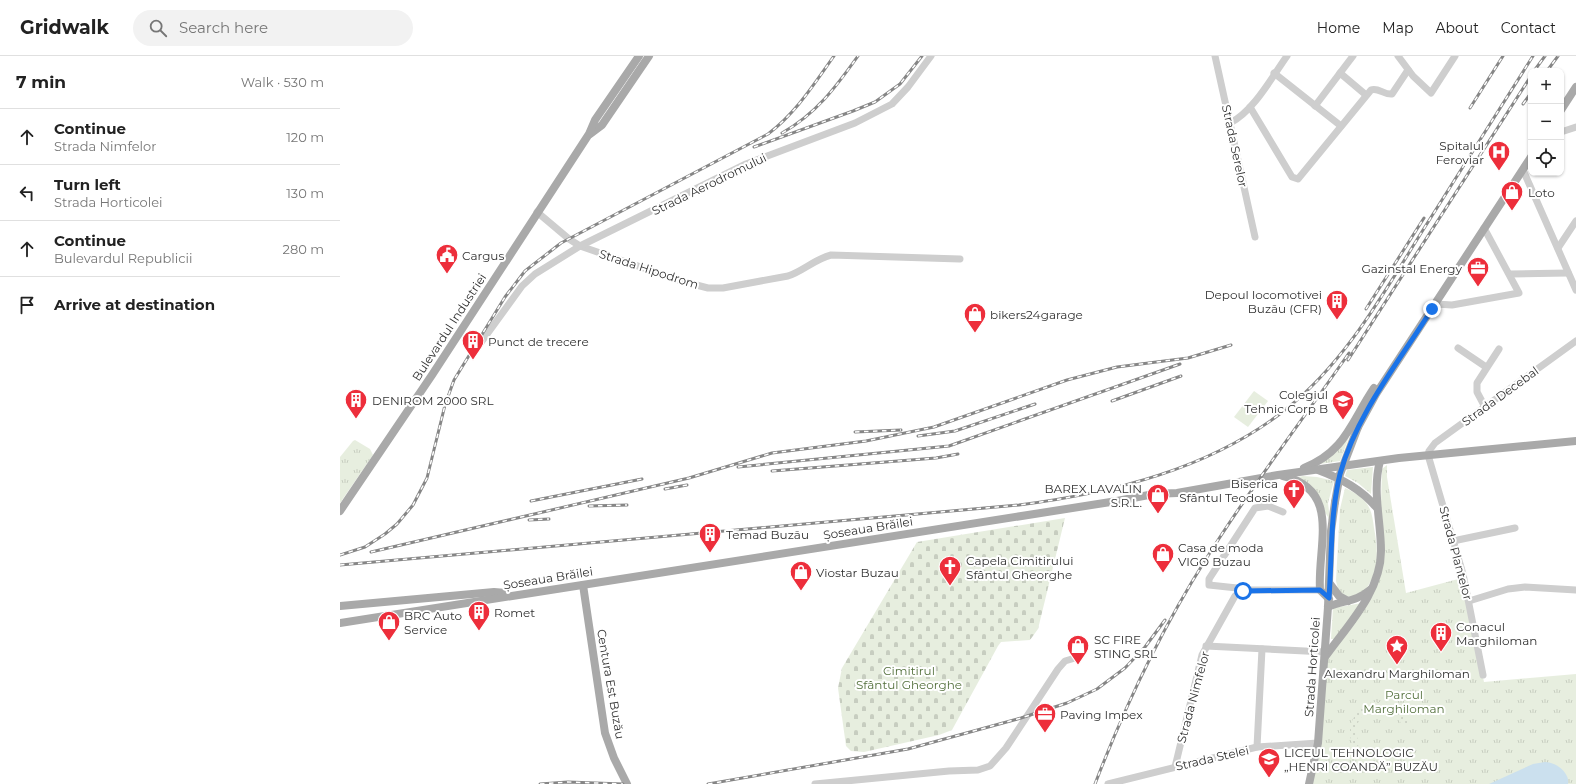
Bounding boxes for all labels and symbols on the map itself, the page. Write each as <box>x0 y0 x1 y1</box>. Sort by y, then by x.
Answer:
street label: Strada Serelor <box>1219 103 1251 189</box>
place label: Spitalul Feroviar <box>1436 138 1484 167</box>
hospital icon: Spitalul Feroviar <box>1486 139 1512 172</box>
street label: Strada Aerodromului <box>649 150 769 218</box>
shop icon: Loto <box>1499 179 1525 212</box>
place label: Loto <box>1528 185 1555 200</box>
public building icon: Cargus <box>434 242 460 275</box>
street label: Strada Hipodrom <box>597 246 701 292</box>
place label: Cargus <box>462 248 504 263</box>
office icon: Gazinstal Energy <box>1465 255 1491 288</box>
place label: Gazinstal Energy <box>1362 261 1462 276</box>
street label: Bulevardul Industriei <box>409 270 489 384</box>
place label: Depoul locomotivei Buzău (CFR) <box>1205 287 1322 316</box>
building icon: Depoul locomotivei Buzău (CFR) <box>1324 288 1350 321</box>
route end <box>1423 300 1441 318</box>
shop icon: bikers24garage <box>962 301 988 334</box>
place label: bikers24garage <box>990 307 1083 322</box>
building icon: Punct de trecere <box>460 328 486 361</box>
place label: Punct de trecere <box>488 334 589 349</box>
street label: Strada Decebal <box>1459 363 1541 429</box>
building icon: DENIROM 2000 SRL <box>343 387 369 420</box>
place label: Colegiul Tehnic Corp B <box>1244 387 1328 416</box>
school or university icon: Colegiul Tehnic Corp B <box>1330 388 1356 421</box>
place label: DENIROM 2000 SRL <box>372 393 494 408</box>
place label: Biserica Sfântul Teodosie <box>1179 476 1278 505</box>
church icon: Biserica Sfântul Teodosie <box>1281 477 1307 510</box>
place label: BAREX LAVALIN S.R.L. <box>1045 481 1142 510</box>
shop icon: BAREX LAVALIN S.R.L. <box>1145 482 1171 515</box>
street label: Strada Plantelor <box>1436 504 1476 602</box>
street label: Șoseaua Brăilei <box>822 514 914 542</box>
building icon: Temad Buzău <box>697 521 723 554</box>
place label: Temad Buzău <box>726 527 809 542</box>
place label: Casa de moda VIGO Buzau <box>1178 540 1264 569</box>
shop icon: Casa de moda VIGO Buzau <box>1150 541 1176 574</box>
place label: Capela Cimitirului Sfântul Gheorghe <box>966 553 1073 582</box>
church icon: Capela Cimitirului Sfântul Gheorghe <box>937 554 963 587</box>
shop icon: Viostar Buzau <box>788 559 814 592</box>
street label: Șoseaua Brăilei <box>502 564 594 592</box>
place label: Viostar Buzau <box>816 565 899 580</box>
route start <box>1234 582 1252 600</box>
building icon: Romet <box>466 599 492 632</box>
place label: Romet <box>494 605 535 620</box>
place label: BRC Auto Service <box>404 608 462 637</box>
shop icon: BRC Auto Service <box>376 609 402 642</box>
street label: Strada Horticolei <box>1301 616 1323 718</box>
place label: Conacul Marghiloman <box>1456 619 1537 648</box>
building icon: Conacul Marghiloman <box>1428 620 1454 653</box>
street label: Centura Est Buzău <box>594 628 628 740</box>
place label: SC FIRE STING SRL <box>1094 632 1157 661</box>
shop icon: SC FIRE STING SRL <box>1065 633 1091 666</box>
place icon: Alexandru Marghiloman <box>1384 633 1410 666</box>
street label: Strada Nimfelor <box>1174 649 1213 745</box>
park label: Cimitirul Sfântul Gheorghe <box>856 663 962 692</box>
place label: Alexandru Marghiloman <box>1324 666 1470 681</box>
park label: Parcul Marghiloman <box>1363 687 1445 716</box>
office icon: Paving Impex <box>1032 701 1058 734</box>
place label: Paving Impex <box>1060 707 1143 722</box>
street label: Strada Stelei <box>1174 742 1250 774</box>
place label: LICEUL TEHNOLOGIC „HENRI COANDĂ” BUZĂU <box>1284 745 1438 774</box>
school or university icon: LICEUL TEHNOLOGIC „HENRI COANDĂ” BUZĂU <box>1256 746 1282 779</box>

